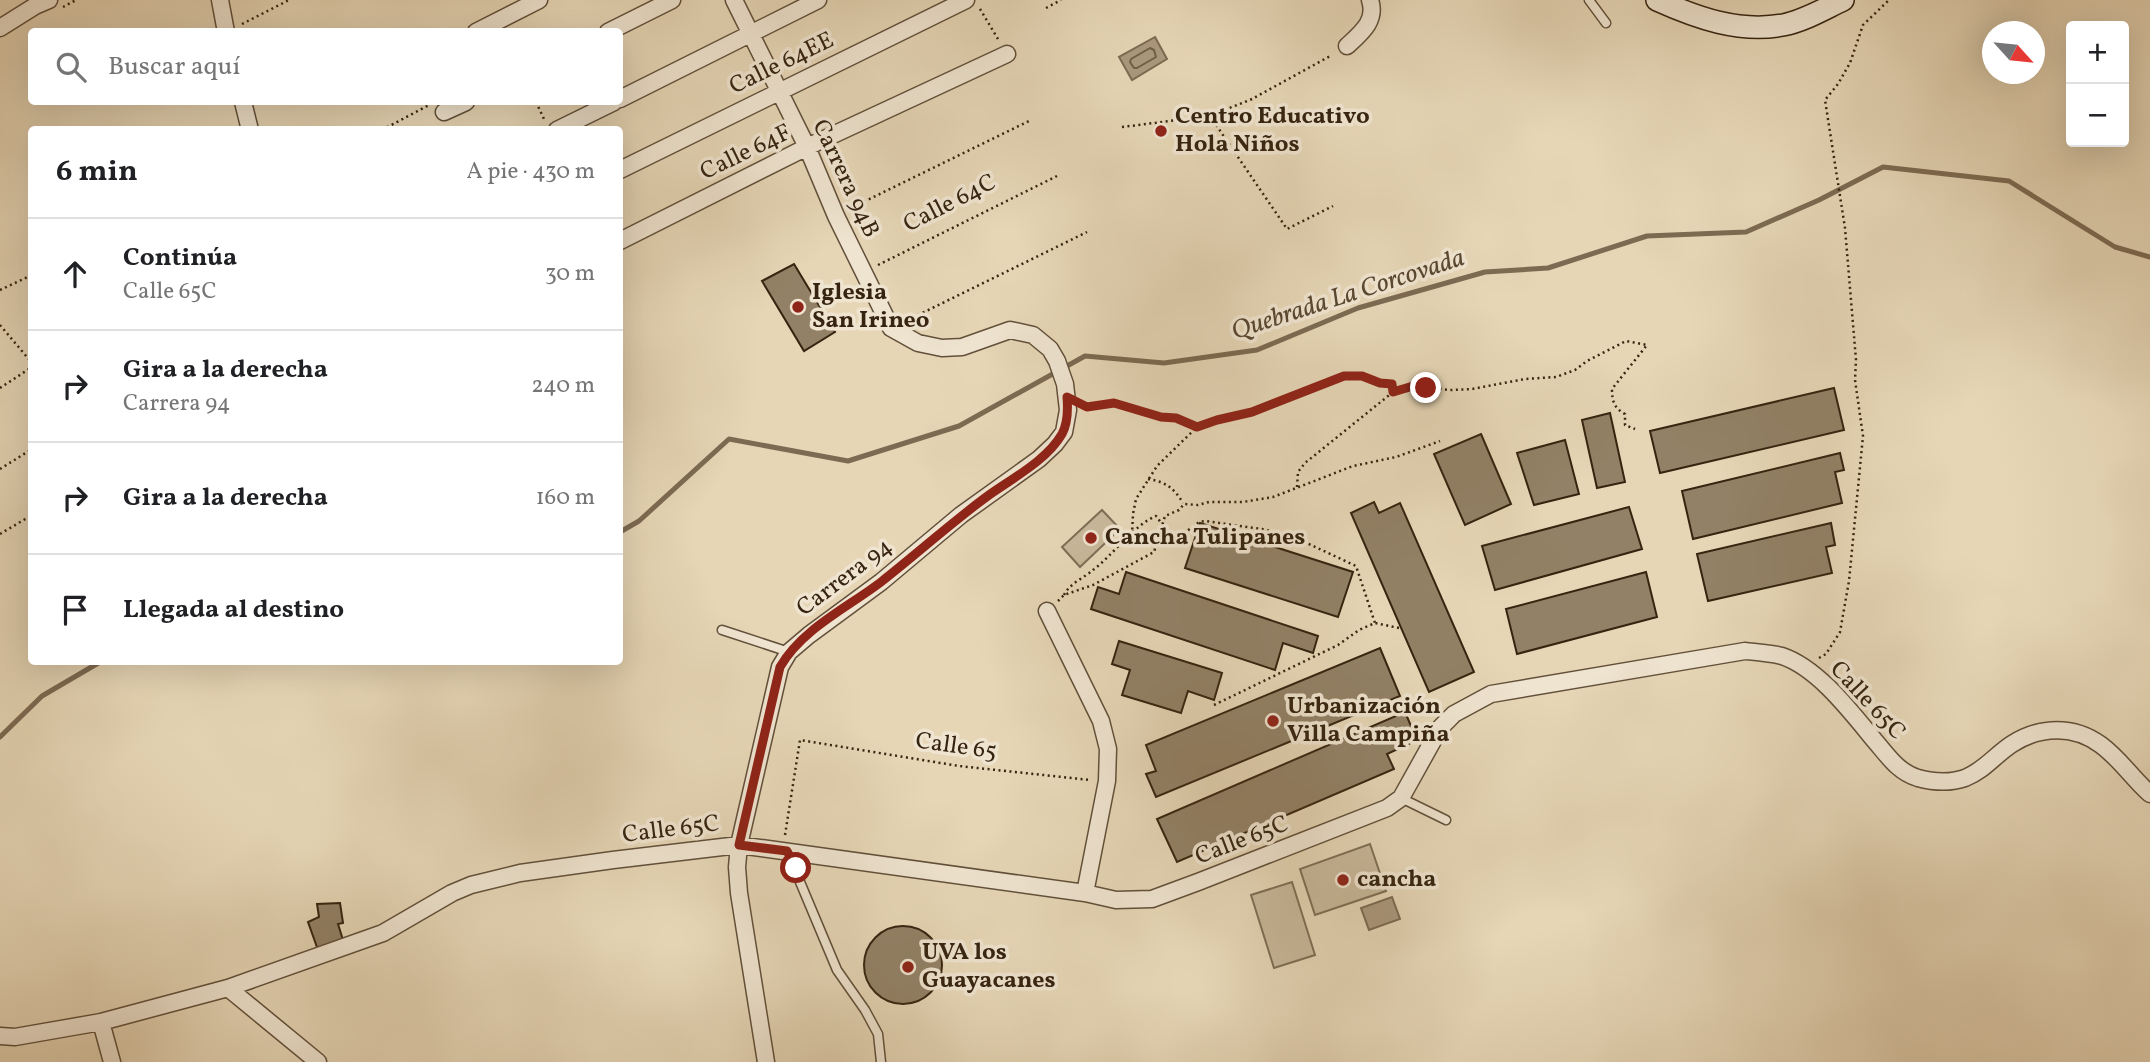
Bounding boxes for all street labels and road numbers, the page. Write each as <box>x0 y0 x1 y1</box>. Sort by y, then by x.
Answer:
street label: Calle 64EE <box>724 24 840 104</box>
street label: Carrera 94B <box>803 114 887 244</box>
street label: Calle 64F <box>695 116 797 190</box>
street label: Calle 64C <box>898 166 1002 242</box>
street label: Carrera 94 <box>790 531 900 625</box>
street label: Calle 65C <box>1821 654 1913 748</box>
street label: Calle 65 <box>913 724 999 770</box>
street label: Calle 65C <box>621 807 721 853</box>
street label: Calle 65C <box>1190 808 1294 874</box>

